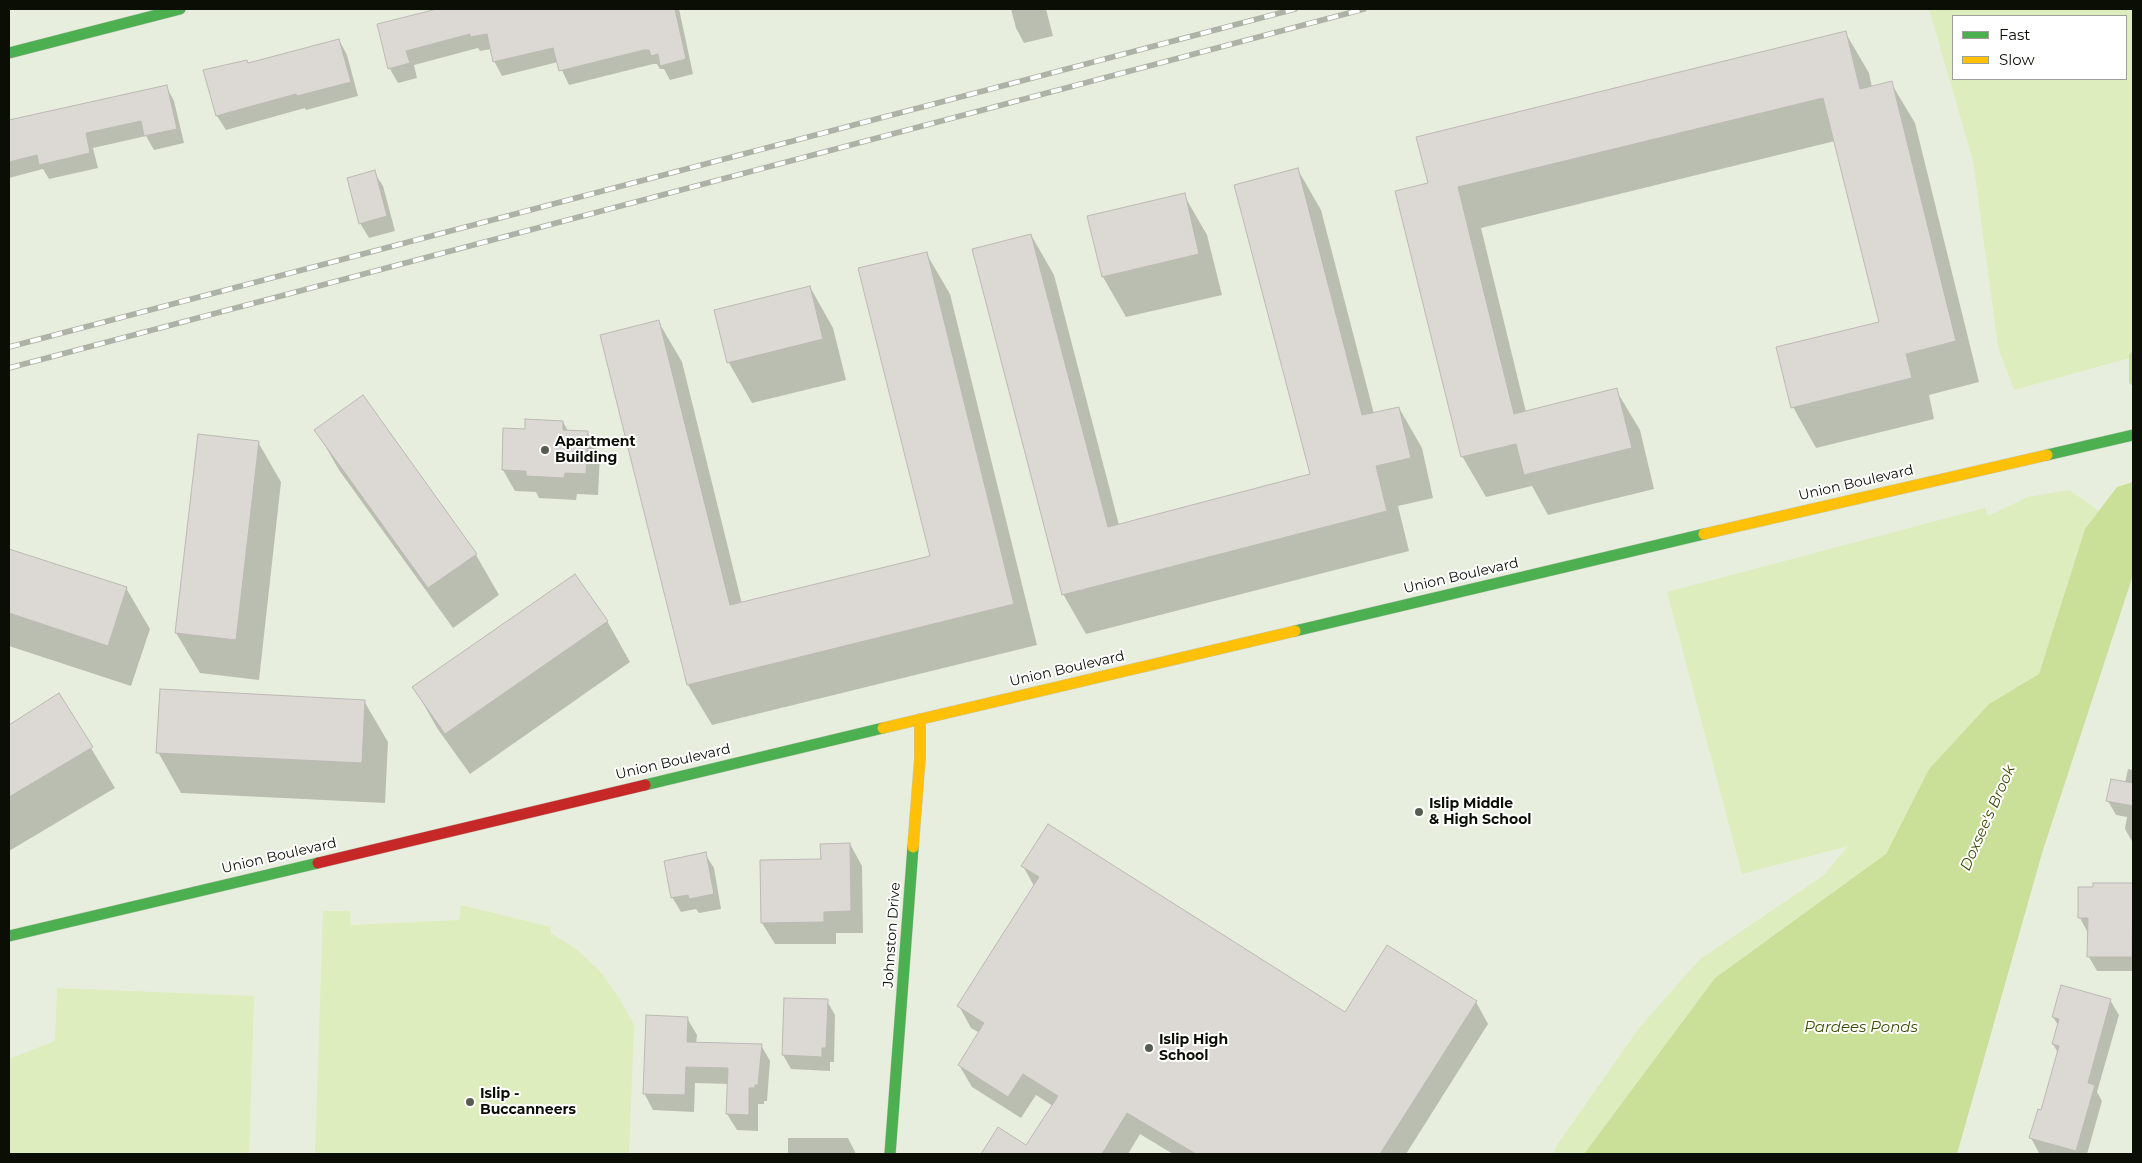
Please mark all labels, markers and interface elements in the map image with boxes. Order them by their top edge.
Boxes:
legend [1952,15,2127,80]
text: Fast [1999,25,2030,44]
text: Slow [1999,50,2035,69]
place label: Apartment Building [555,434,636,467]
marker: Apartment Building [539,444,551,456]
street label: Union Boulevard [1797,462,1915,504]
street label: Union Boulevard [1402,555,1520,597]
street label: Union Boulevard [1008,648,1126,690]
street label: Union Boulevard [614,741,732,783]
water label: Doxsee's Brook [1957,762,2019,874]
place label: Islip Middle & High School [1429,796,1532,829]
marker: Islip Middle & High School [1413,806,1425,818]
street label: Union Boulevard [220,835,338,877]
street label: Johnston Drive [880,882,904,988]
water label: Pardees Ponds [1804,1019,1918,1037]
place label: Islip High School [1159,1032,1228,1064]
marker: Islip High School [1143,1042,1155,1054]
place label: Islip - Buccanneers [480,1086,576,1118]
marker: Islip - Buccanneers [464,1096,476,1108]

